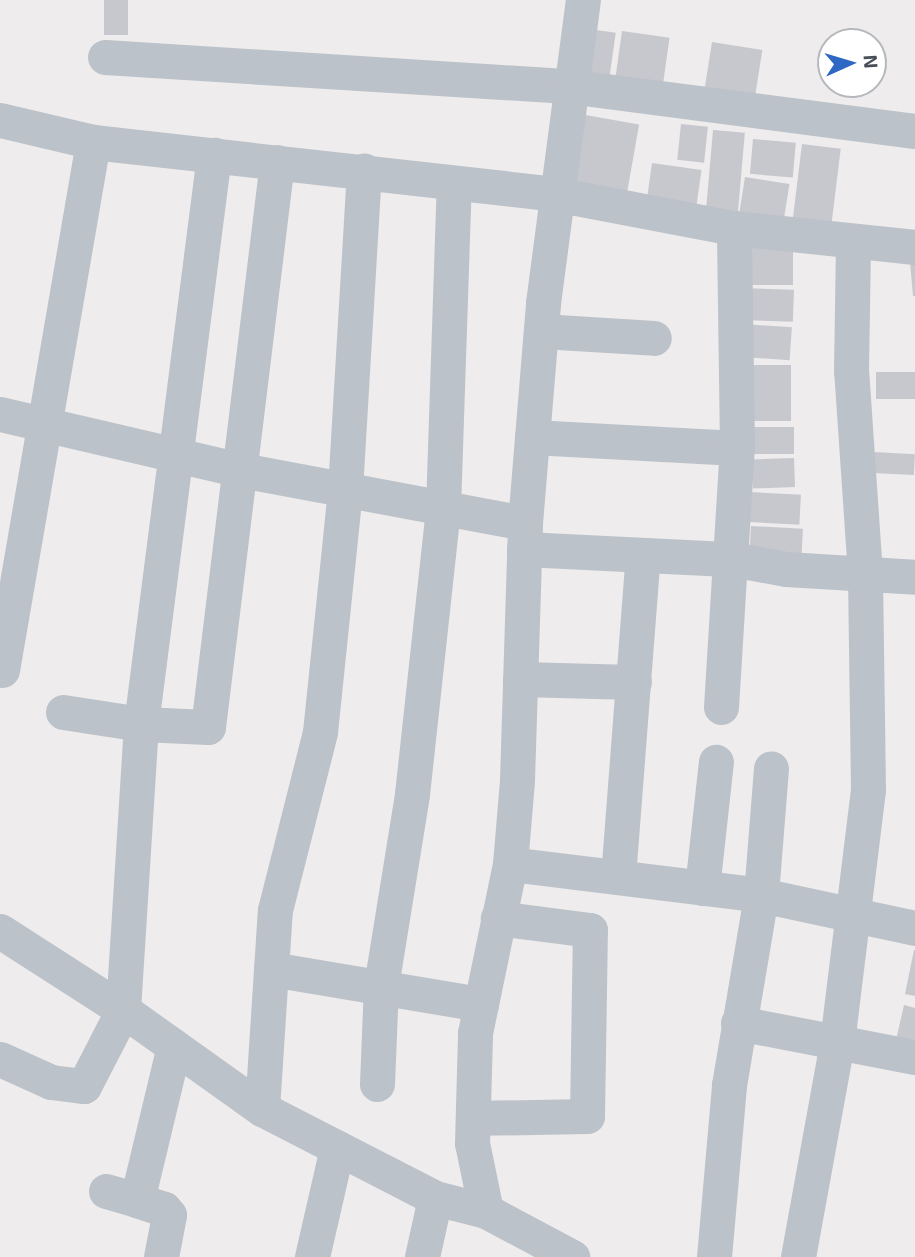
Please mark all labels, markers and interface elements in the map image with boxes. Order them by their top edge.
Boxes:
north arrow [817,28,887,98]
text: N [860,54,883,69]

